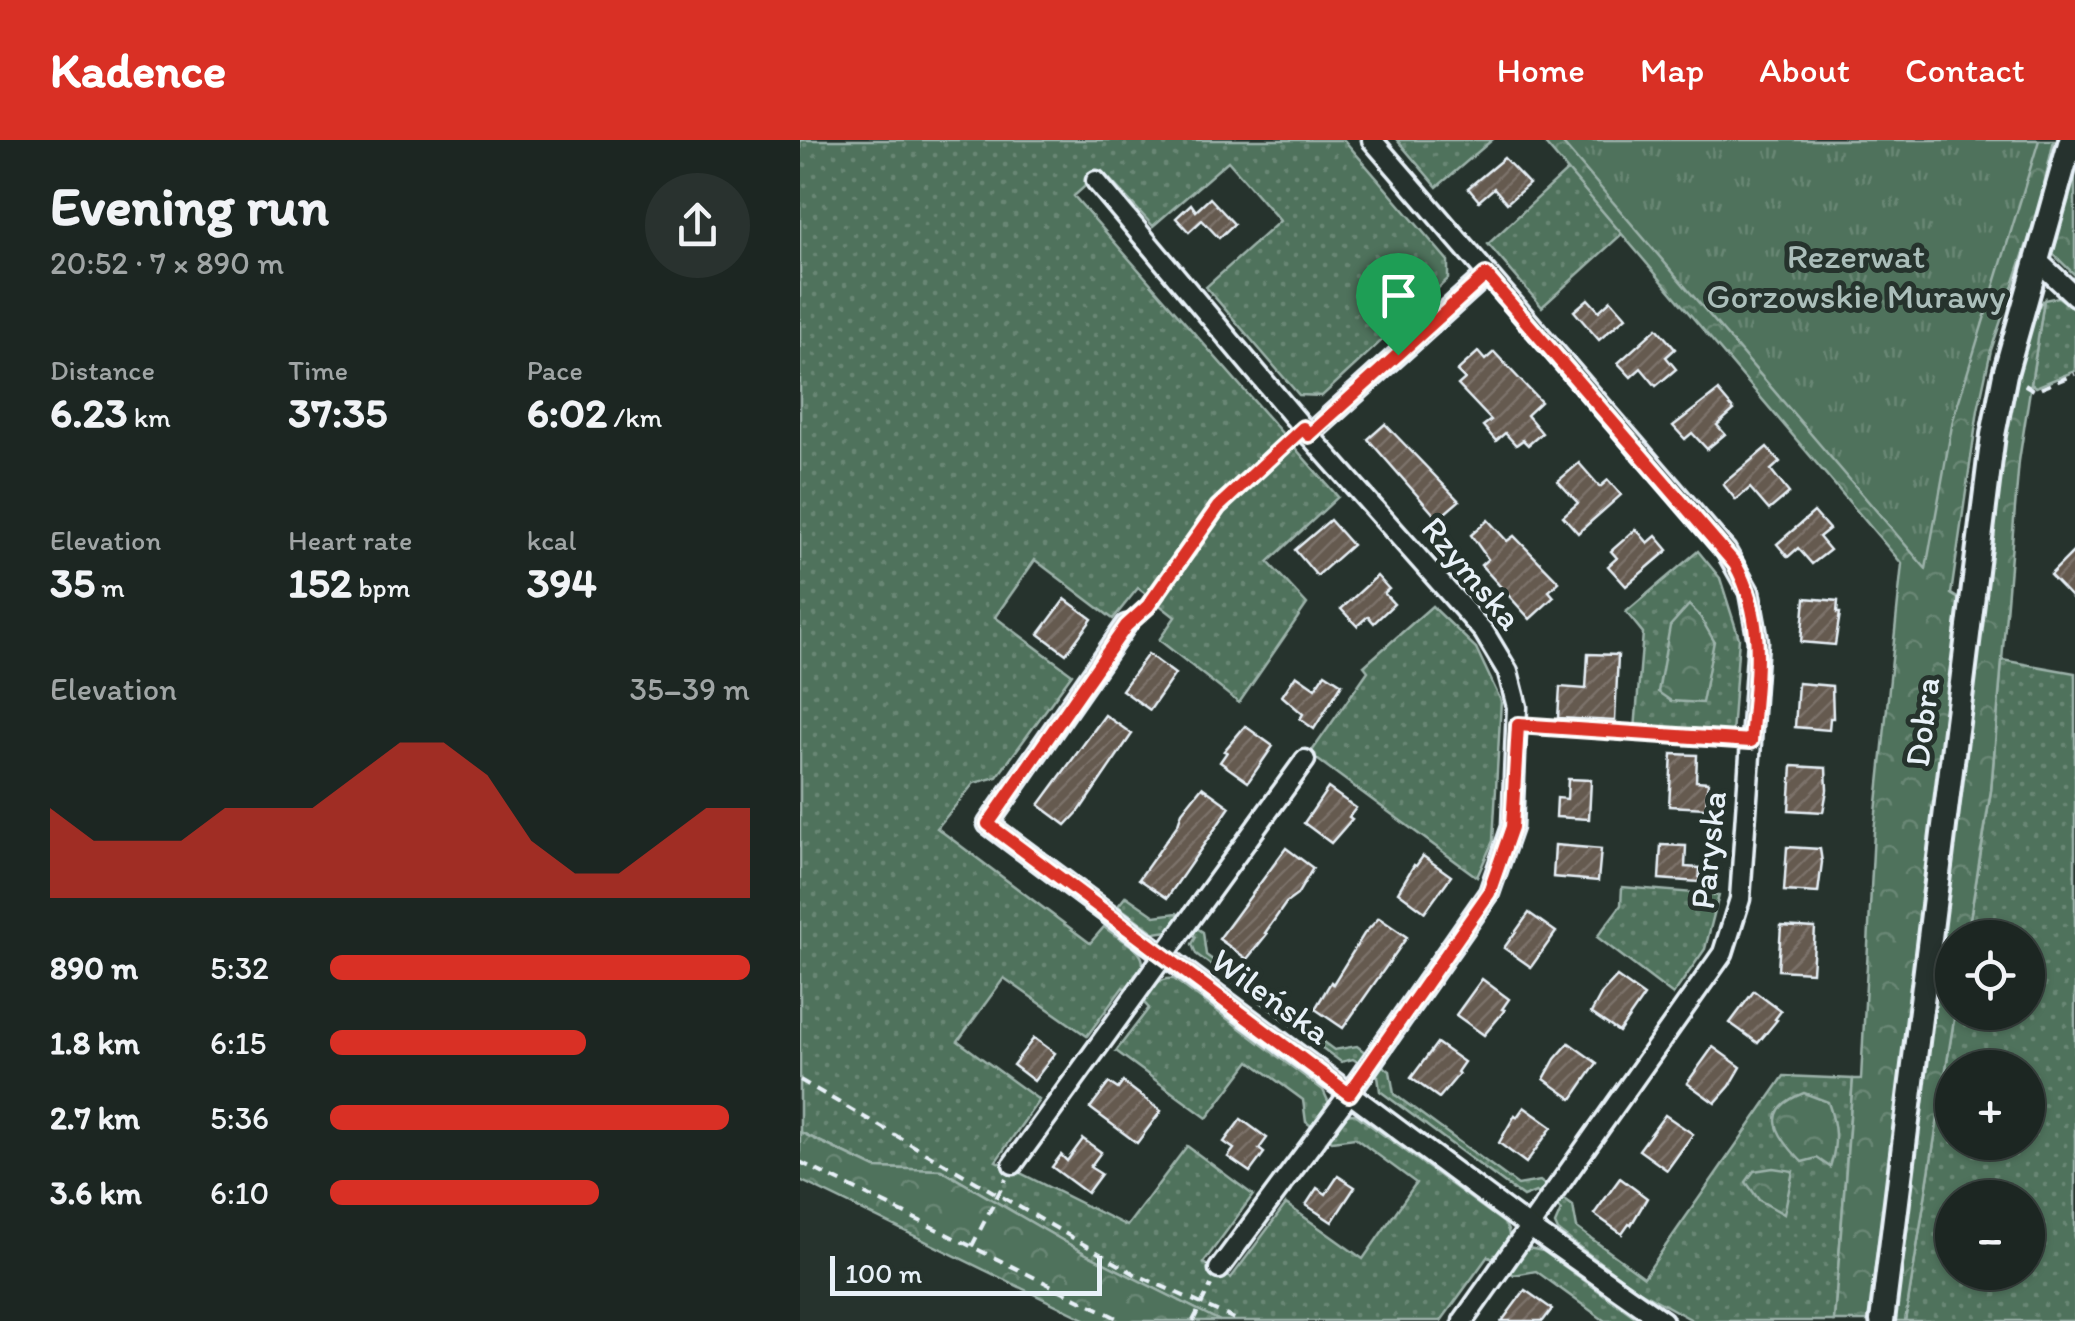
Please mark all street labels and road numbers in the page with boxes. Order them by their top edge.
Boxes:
street label: Rzymska [1413,508,1531,638]
street label: Dobra [1896,675,1948,769]
street label: Paryska [1681,789,1735,911]
street label: Wileńska [1203,939,1339,1053]

